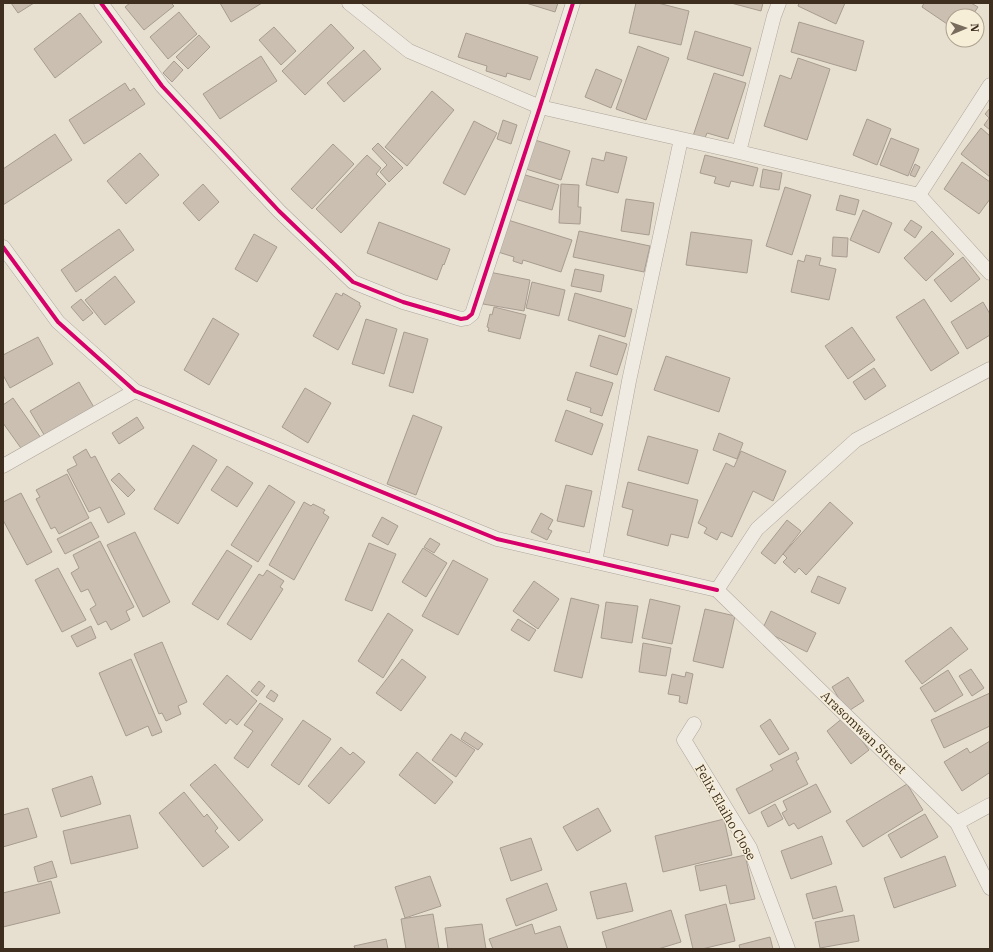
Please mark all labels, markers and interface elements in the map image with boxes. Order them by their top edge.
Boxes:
north arrow [945,8,985,48]
text: N [968,23,982,33]
street label: Arasomwan Street [817,687,910,778]
street label: Felix Elaiho Close [691,761,760,863]

